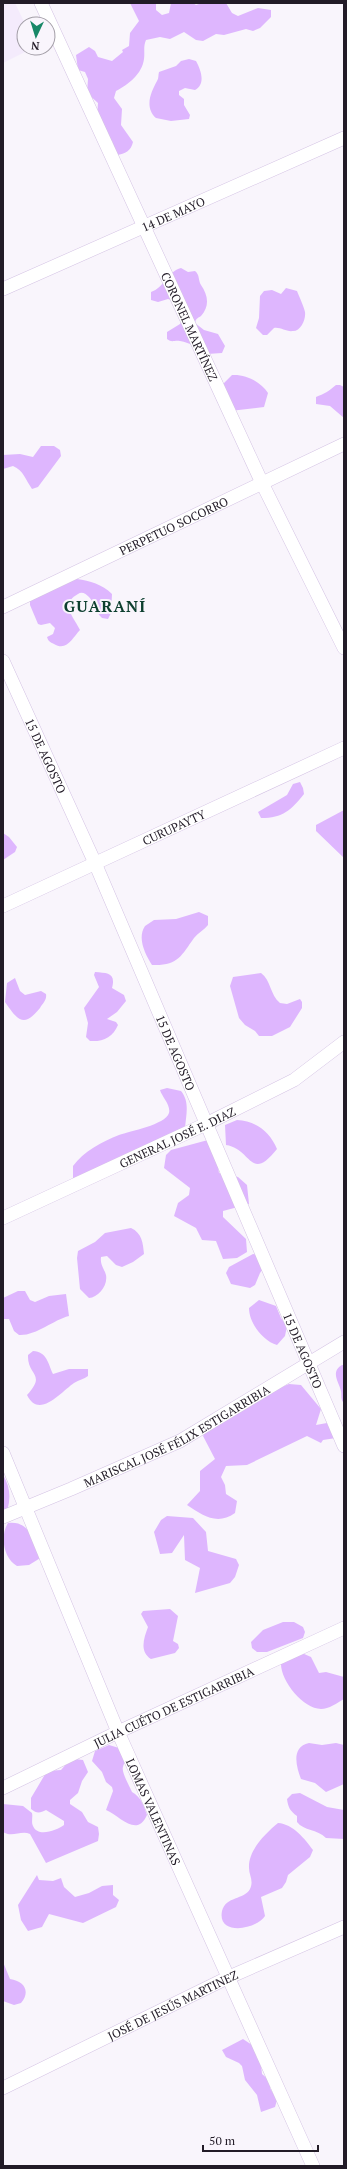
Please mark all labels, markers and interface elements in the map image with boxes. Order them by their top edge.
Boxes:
north arrow [16,16,56,56]
text: N [30,39,40,53]
street label: 14 DE MAYO [139,193,207,234]
street label: CORONEL MARTÍNEZ [158,270,221,383]
street label: PERPETUO SOCORRO [117,493,230,558]
district label: GUARANÍ [64,595,146,617]
street label: 15 DE AGOSTO [22,716,70,796]
street label: CURUPAYTY [140,806,208,848]
street label: 15 DE AGOSTO [153,1012,199,1093]
street label: GENERAL JOSÉ E. DIAZ [117,1103,238,1171]
street label: 15 DE AGOSTO [280,1310,326,1391]
street label: MARISCAL JOSÉ FÉLIX ESTIGARRIBIA [81,1381,273,1490]
street label: JULIA CUÉTO DE ESTIGARRIBIA [91,1663,257,1750]
street label: LOMAS VALENTINAS [123,1756,184,1867]
street label: JOSÉ DE JESÚS MARTINEZ [105,1967,240,2043]
scale bar [203,2127,318,2153]
text: 50 m [209,2133,236,2148]

